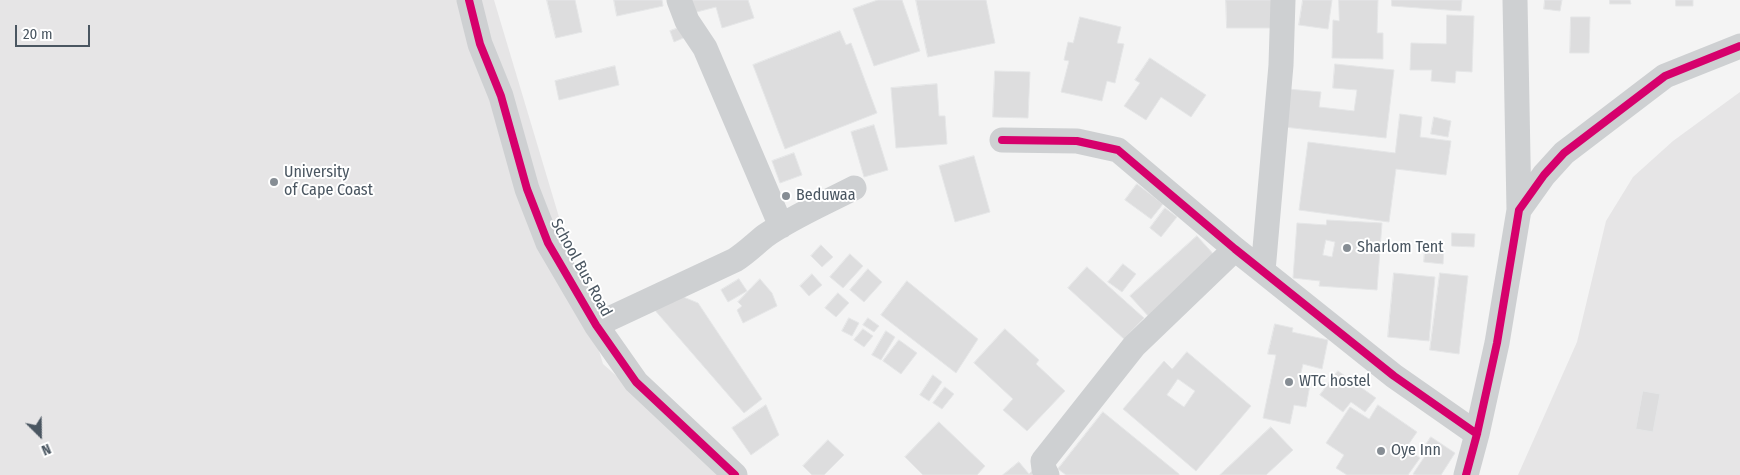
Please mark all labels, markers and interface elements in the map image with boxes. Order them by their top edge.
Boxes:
scale bar [18,15,92,47]
text: 20 m [23,25,53,43]
place label: University of Cape Coast [284,163,373,201]
marker: University of Cape Coast [268,176,280,188]
place label: Beduwaa [796,186,855,206]
marker: Beduwaa [780,190,792,202]
street label: School Bus Road [546,216,616,320]
place label: Sharlom Tent [1357,238,1444,258]
marker: Sharlom Tent [1341,242,1353,254]
place label: WTC hostel [1299,372,1371,392]
marker: WTC hostel [1283,376,1295,388]
north arrow [15,410,65,460]
text: N [39,440,53,459]
place label: Oye Inn [1391,441,1441,461]
marker: Oye Inn [1375,445,1387,457]

